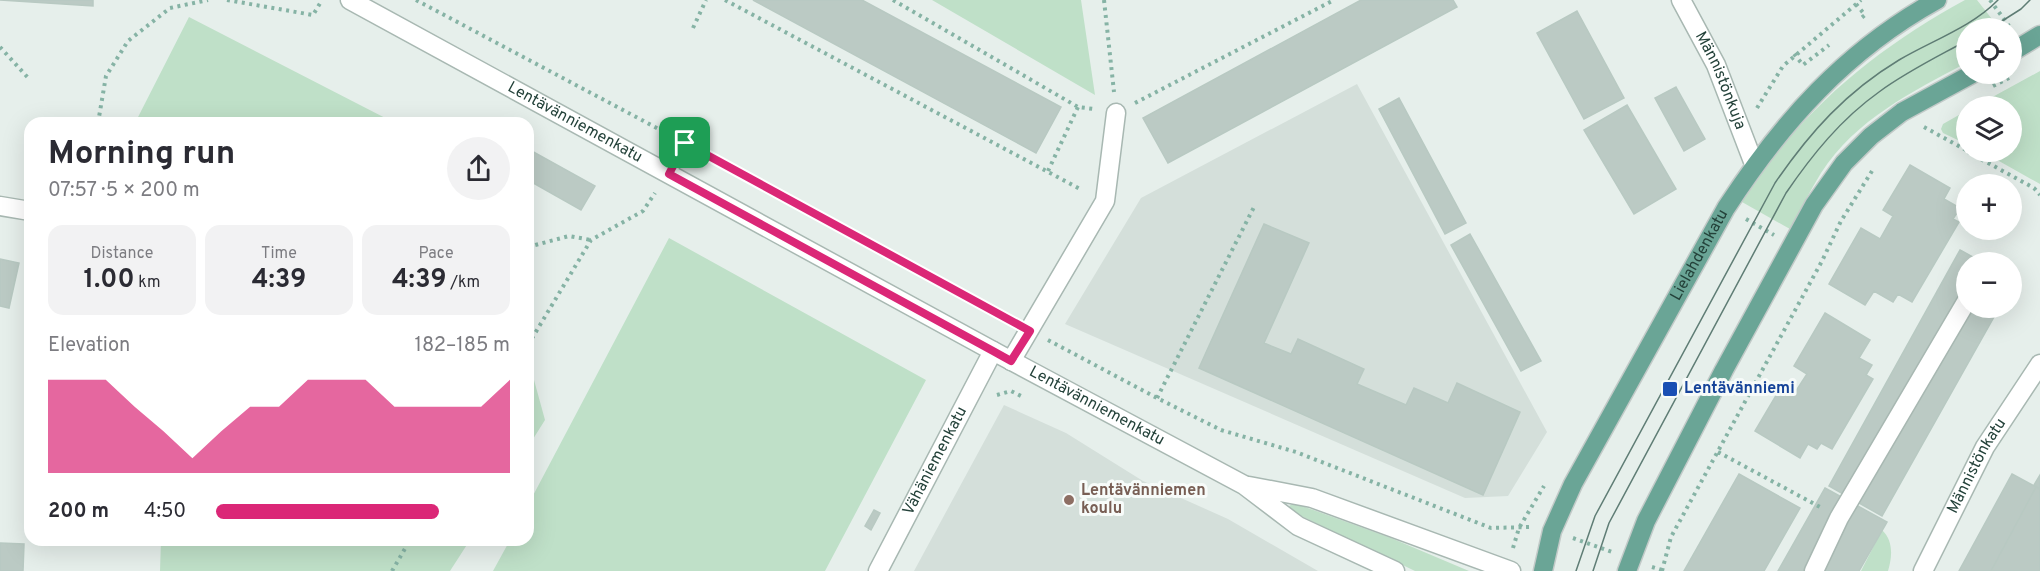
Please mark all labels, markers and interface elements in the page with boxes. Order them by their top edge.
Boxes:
map controls [1956,18,2022,318]
button: locate [1956,18,2022,84]
street label: Männistönkuja [1690,28,1750,133]
street label: Lentävänniemenkatu [504,78,646,167]
button: layers [1956,96,2022,162]
pin [659,117,710,168]
icon: arrive [668,126,701,159]
text: Morning run [48,134,235,176]
button: share [447,137,510,200]
button: + [1956,174,2022,240]
text: 07:57 · 5 × 200 m [48,178,200,204]
street label: Lielahdenkatu [1666,206,1733,304]
text: Distance [91,244,153,264]
text: Time [261,244,297,264]
text: Pace [418,244,454,264]
button: − [1956,252,2022,318]
text: 1.00 [83,264,135,297]
text: 4:39 [252,264,306,297]
text: 4:39 [392,264,446,297]
text: km [135,273,161,293]
text: /km [446,273,480,293]
text: Elevation [48,333,130,359]
text: 182–185 m [415,333,510,359]
street label: Lentävänniemenkatu [1026,362,1168,451]
place label: Lentävänniemi [1684,379,1795,399]
marker: Lentävänniemi [1661,380,1679,398]
street label: Vähäniemenkatu [899,403,972,519]
street label: Männistönkatu [1943,415,2011,517]
place label: Lentävänniemen koulu [1081,481,1206,519]
marker: Lentävänniemen koulu [1062,493,1076,507]
text: 200 m [48,499,109,525]
text: 4:50 [144,499,186,525]

